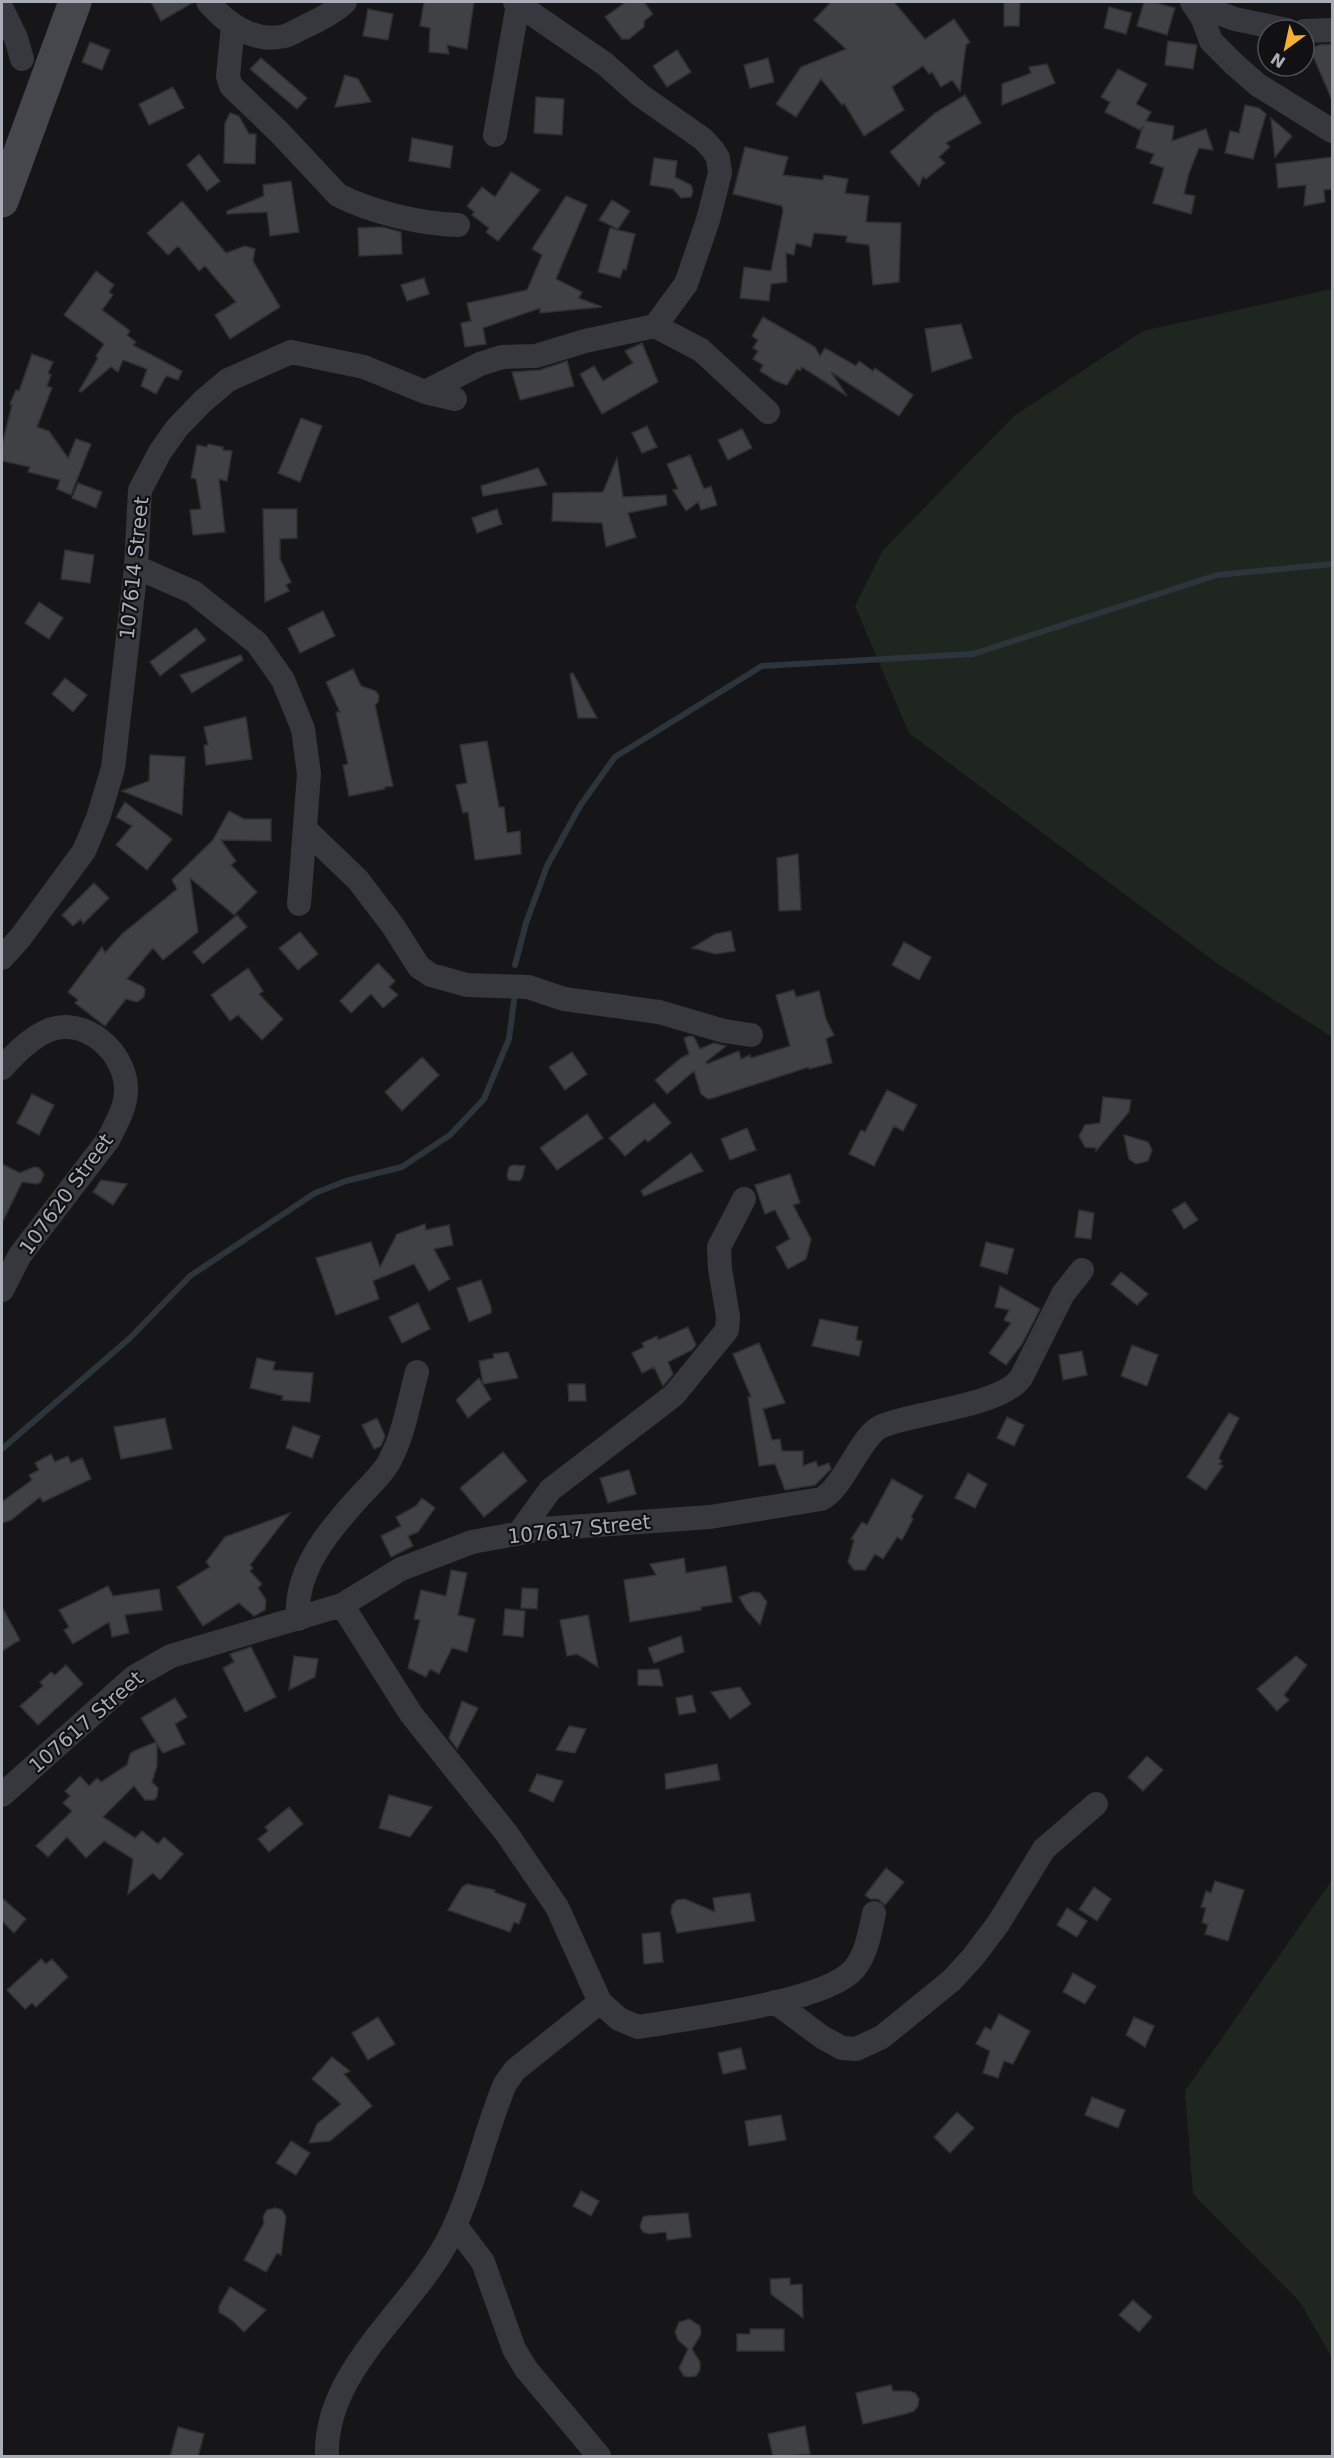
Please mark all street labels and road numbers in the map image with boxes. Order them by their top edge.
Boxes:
street label: 107614 Street [115,495,153,641]
street label: 107620 Street [14,1129,118,1259]
street label: 107617 Street [506,1510,652,1548]
street label: 107617 Street [24,1666,148,1778]

